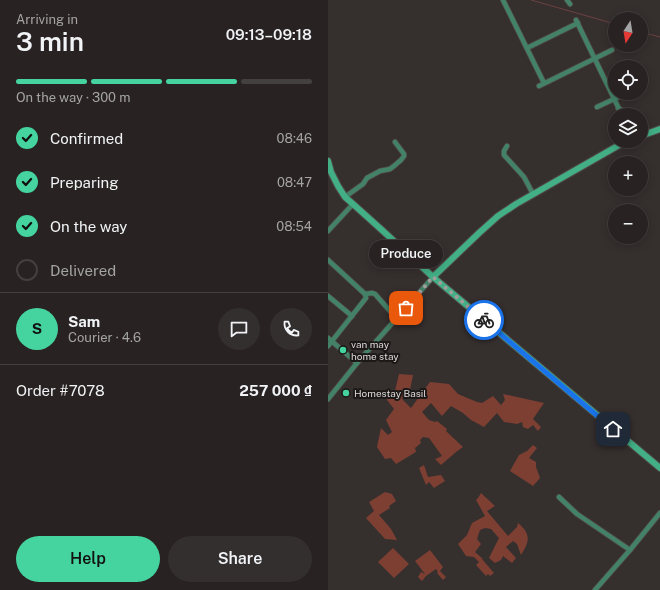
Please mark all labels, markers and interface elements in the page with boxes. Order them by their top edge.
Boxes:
text: Arriving in [16,12,78,27]
north arrow [608,12,648,52]
map controls [608,12,648,244]
text: 3 min [16,26,84,57]
text: 09:13–09:18 [226,26,312,43]
button: locate [608,60,648,100]
text: On the way · 300 m [16,90,130,105]
button: layers [608,108,648,148]
icon: check [16,127,38,149]
text: Confirmed [50,130,123,147]
text: 08:46 [277,131,312,146]
button: + [608,156,648,196]
icon: check [16,171,38,193]
text: Preparing [50,174,119,191]
text: 08:47 [277,175,312,190]
button: − [608,204,648,244]
icon: check [16,215,38,237]
text: On the way [50,218,127,235]
text: 08:54 [276,219,312,234]
callout: Produce [369,240,443,268]
text: Produce [381,246,431,261]
text: Delivered [50,262,116,279]
pin [389,291,423,325]
icon: bag [395,297,417,319]
courier [464,300,504,340]
button: chat [218,308,260,350]
button: phone [270,308,312,350]
icon: bike [473,309,495,331]
text: Sam [68,313,100,330]
text: S [32,320,42,337]
text: Courier · 4.6 [68,330,141,345]
place label: van may home stay [351,338,399,362]
marker: van may home stay [338,345,348,355]
text: Order #7078 [16,382,105,399]
text: 257 000 ₫ [239,382,312,399]
place label: Homestay Basil [354,387,426,399]
marker: Homestay Basil [341,388,351,398]
pin [596,412,630,446]
icon: home [602,418,624,440]
button: Help [16,536,160,582]
button: Share [168,536,312,582]

